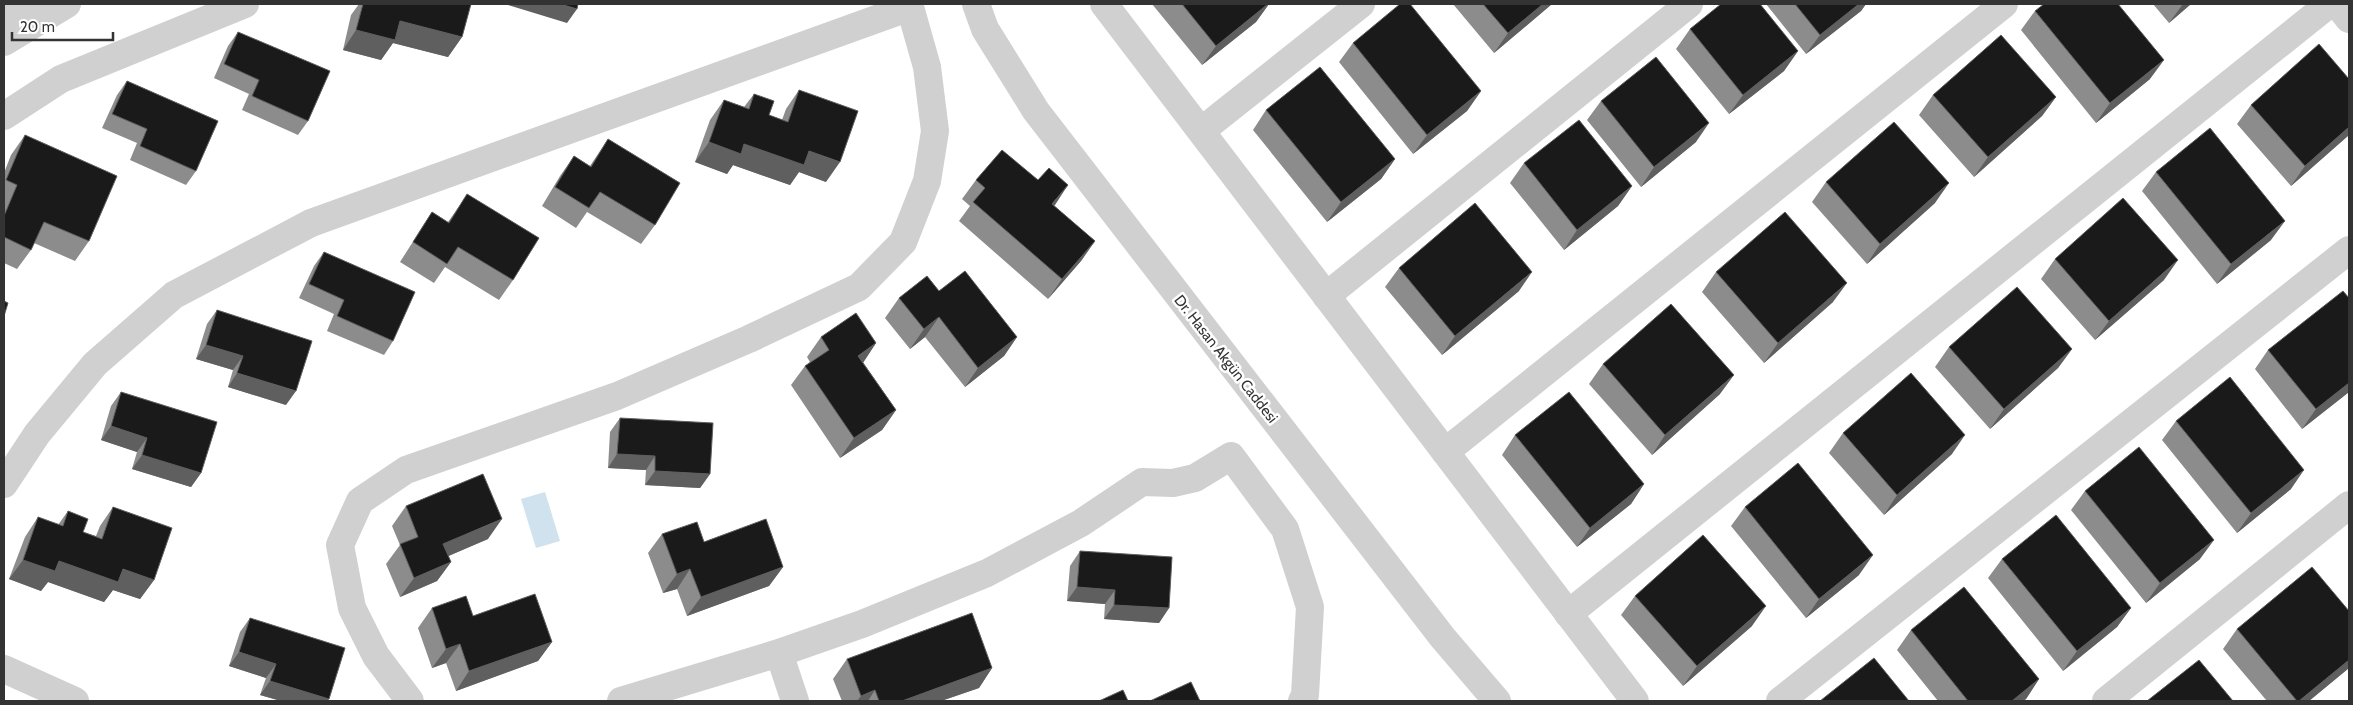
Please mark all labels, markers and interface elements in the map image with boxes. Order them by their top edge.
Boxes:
scale bar [12,10,114,42]
text: 20 m [20,18,55,36]
street label: Dr. Hasan Akgün Caddesi [1170,291,1282,427]

